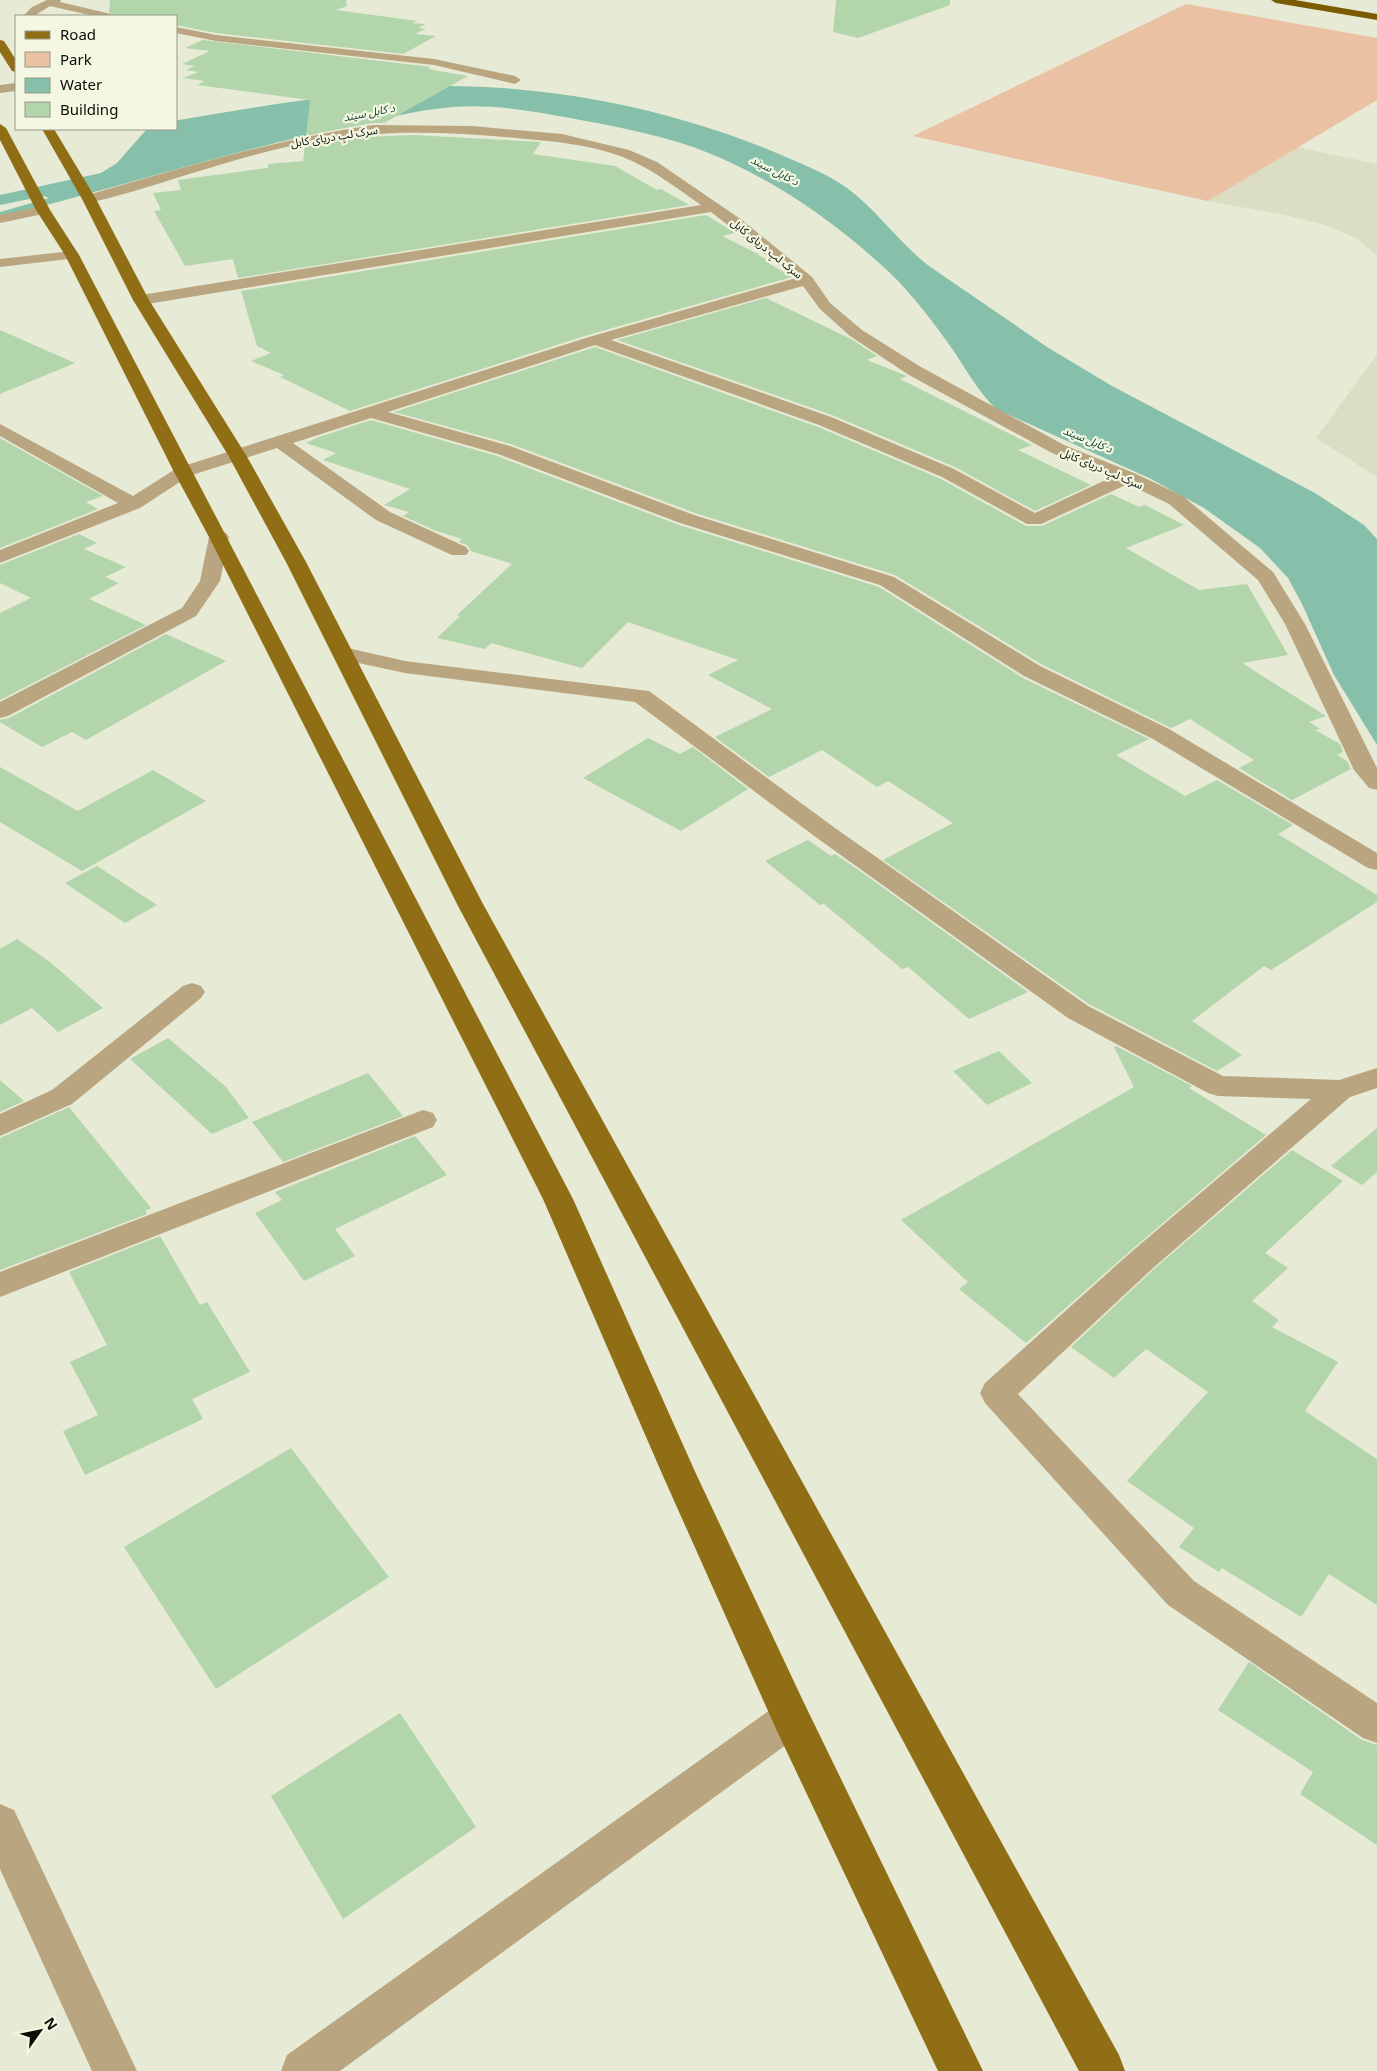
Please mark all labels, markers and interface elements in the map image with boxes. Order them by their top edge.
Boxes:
legend [15,15,178,130]
text: Road [60,24,96,44]
text: Park [60,49,92,69]
text: Water [60,74,102,94]
text: Building [60,99,118,119]
water label: د کابل سيند [342,100,397,124]
street label: سرک لبِ دریای کابل [289,122,379,152]
water label: د کابل سيند [748,152,802,189]
street label: سرک لبِ دریای کابل [727,214,806,283]
water label: د کابل سيند [1061,422,1116,456]
street label: سرک لبِ دریای کابل [1058,444,1146,493]
north arrow [15,2006,65,2056]
text: N [40,2014,62,2034]

